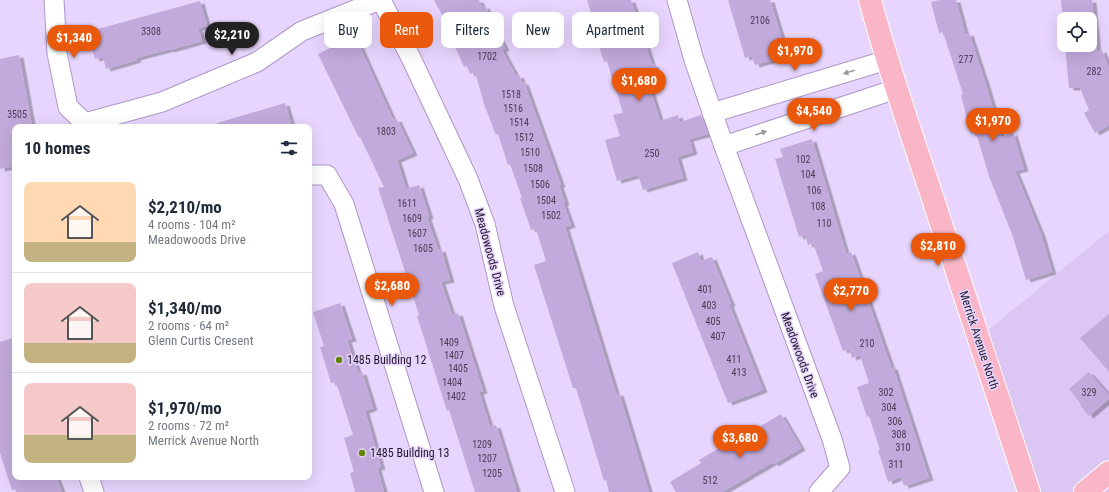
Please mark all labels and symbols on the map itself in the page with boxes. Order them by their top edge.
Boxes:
house number: 2106 [750,15,770,26]
pin: $2,210 [199,22,265,56]
pin: $1,340 [41,25,107,59]
house number: 3308 [141,26,161,37]
pin: $1,970 [762,38,828,72]
house number: 1702 [477,51,497,62]
house number: 277 [959,54,973,65]
house number: 282 [1087,66,1101,77]
pin: $1,680 [606,68,672,102]
one-way arrow [843,69,855,75]
house number: 1518 [501,89,521,100]
pin: $4,540 [781,98,847,132]
house number: 1516 [503,103,523,114]
pin: $1,970 [960,108,1026,142]
house number: 3505 [7,109,27,120]
house number: 1514 [509,117,529,128]
house number: 1803 [376,126,396,137]
one-way arrow [755,130,767,136]
house number: 1512 [514,132,534,143]
house number: 1510 [520,147,540,158]
house number: 250 [645,148,659,159]
house number: 102 [796,154,810,165]
house number: 1508 [523,163,543,174]
house number: 104 [801,169,815,180]
house number: 1506 [530,179,550,190]
house number: 106 [807,185,821,196]
house number: 1504 [536,195,556,206]
house number: 1611 [397,198,417,209]
house number: 108 [811,201,825,212]
street label: Meadowoods Drive [472,207,509,298]
house number: 1502 [541,210,561,221]
house number: 1609 [402,213,422,224]
house number: 110 [817,218,831,229]
house number: 1607 [407,228,427,239]
pin: $2,810 [905,233,971,267]
house number: 1605 [413,243,433,254]
pin: $2,680 [359,273,425,307]
pin: $2,770 [818,278,884,312]
house number: 401 [698,284,712,295]
street label: Merrick Avenue North [957,289,1002,391]
house number: 403 [702,300,716,311]
street label: Meadowoods Drive [778,310,822,400]
house number: 405 [706,316,720,327]
house number: 407 [711,331,725,342]
house number: 1409 [439,337,459,348]
house number: 210 [860,338,874,349]
house number: 1407 [444,350,464,361]
place label: 1485 Building 12 [347,353,426,367]
house number: 411 [727,354,741,365]
marker: 1485 Building 12 [334,355,344,365]
house number: 1405 [448,363,468,374]
house number: 413 [732,367,746,378]
house number: 1404 [442,377,462,388]
house number: 302 [879,387,893,398]
house number: 329 [1082,387,1096,398]
house number: 1402 [446,391,466,402]
house number: 304 [882,402,896,413]
house number: 306 [888,416,902,427]
pin: $3,680 [707,425,773,459]
house number: 308 [892,429,906,440]
house number: 1209 [472,439,492,450]
house number: 310 [896,442,910,453]
place label: 1485 Building 13 [370,446,449,460]
marker: 1485 Building 13 [357,448,367,458]
house number: 1207 [477,453,497,464]
house number: 311 [889,459,903,470]
house number: 1205 [482,468,502,479]
house number: 512 [703,475,717,486]

